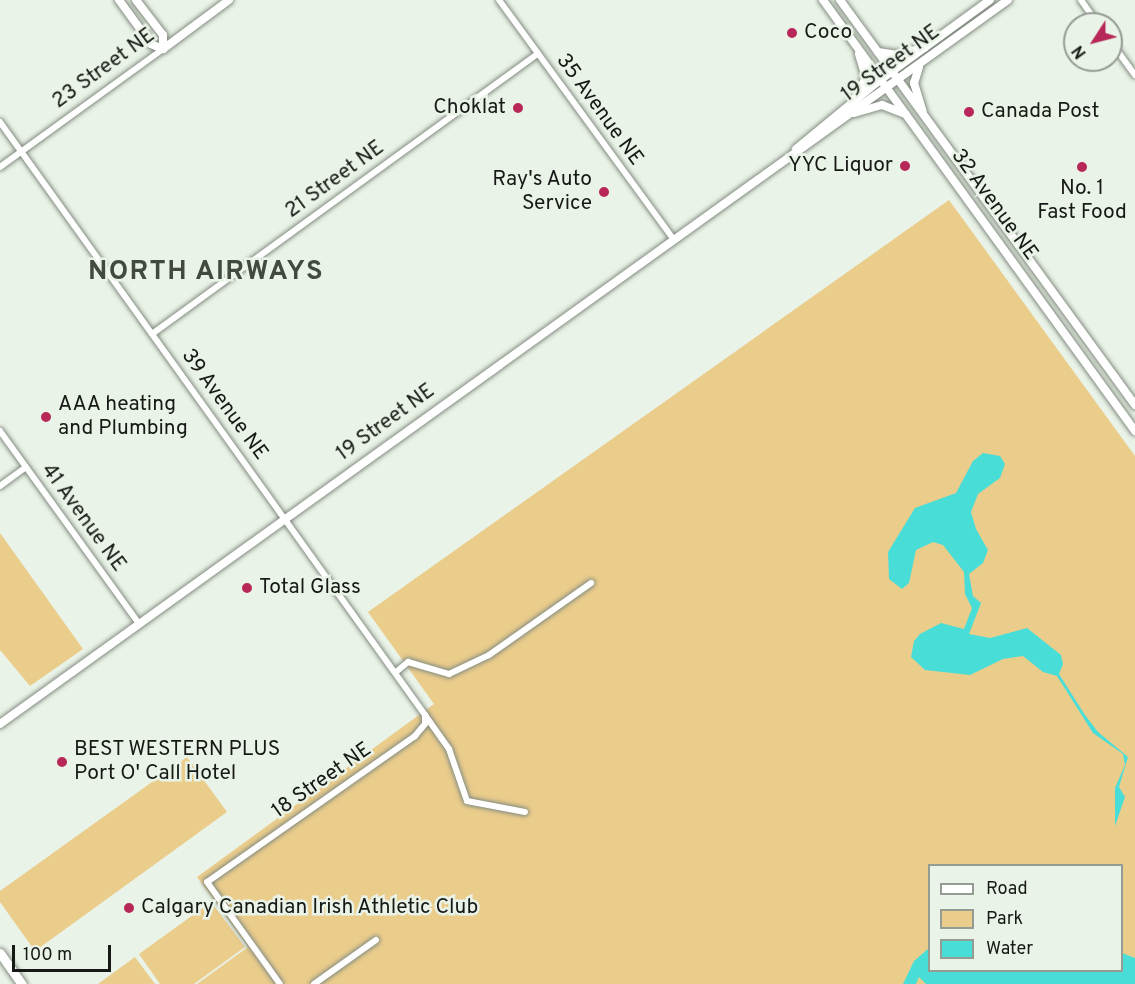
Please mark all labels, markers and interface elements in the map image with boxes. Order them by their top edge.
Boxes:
north arrow [1063,12,1123,72]
place label: Coco [804,20,852,46]
street label: 19 Street NE [837,20,945,108]
street label: 23 Street NE [48,23,160,115]
marker: Coco [785,26,799,40]
text: N [1069,41,1092,62]
street label: 35 Avenue NE [550,49,648,171]
place label: Choklat [433,95,506,121]
place label: Canada Post [981,99,1099,125]
marker: Choklat [511,101,525,115]
marker: Canada Post [962,105,976,119]
street label: 21 Street NE [281,136,389,224]
street label: 32 Avenue NE [945,144,1043,266]
place label: YYC Liquor [788,153,893,179]
marker: YYC Liquor [898,159,912,173]
marker: No. 1 Fast Food [1075,160,1089,174]
place label: Ray's Auto Service [491,167,592,217]
place label: No. 1 Fast Food [1037,176,1127,226]
marker: Ray's Auto Service [597,185,611,199]
district label: NORTH AIRWAYS [87,257,325,289]
street label: 39 Avenue NE [175,344,273,466]
street label: 19 Street NE [332,379,440,467]
place label: AAA heating and Plumbing [58,392,188,442]
marker: AAA heating and Plumbing [39,410,53,424]
street label: 41 Avenue NE [35,459,131,577]
place label: Total Glass [259,575,361,601]
marker: Total Glass [240,581,254,595]
place label: BEST WESTERN PLUS Port O' Call Hotel [74,737,282,787]
street label: 18 Street NE [267,737,377,825]
marker: BEST WESTERN PLUS Port O' Call Hotel [55,755,69,769]
legend [928,864,1123,972]
text: Road [986,878,1028,901]
place label: Calgary Canadian Irish Athletic Club [141,895,479,921]
marker: Calgary Canadian Irish Athletic Club [122,901,136,915]
text: Park [986,908,1023,931]
scale bar [15,933,114,971]
text: Water [986,938,1033,961]
text: 100 m [23,944,72,967]

